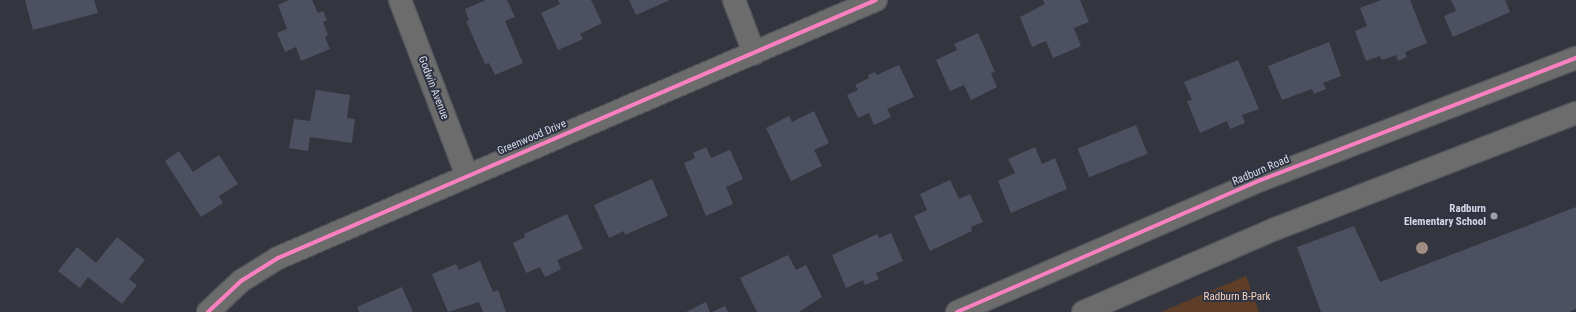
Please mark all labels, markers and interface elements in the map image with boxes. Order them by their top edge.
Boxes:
street label: Godwin Avenue [415,55,451,121]
street label: Greenwood Drive [496,118,568,158]
street label: Radburn Road [1231,153,1291,189]
place label: Radburn Elementary School [1404,203,1486,229]
marker: Radburn Elementary School [1489,211,1499,221]
park label: Radburn B-Park [1204,290,1270,304]

